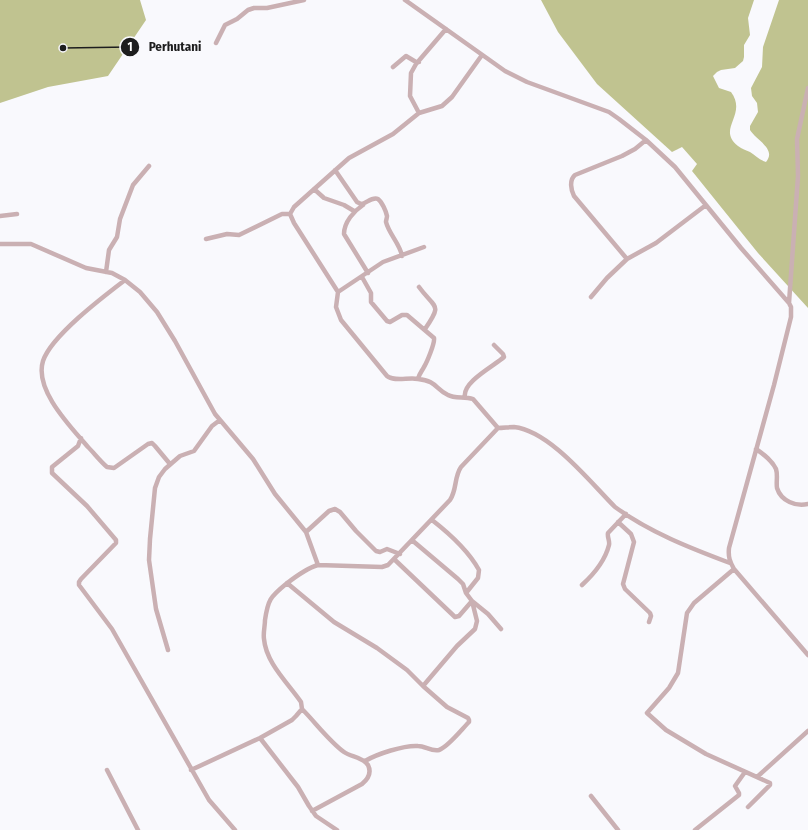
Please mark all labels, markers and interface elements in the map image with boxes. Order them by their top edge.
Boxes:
callout: Perhutani [120,34,209,59]
text: Perhutani [149,39,201,54]
text: 1 [127,40,133,54]

